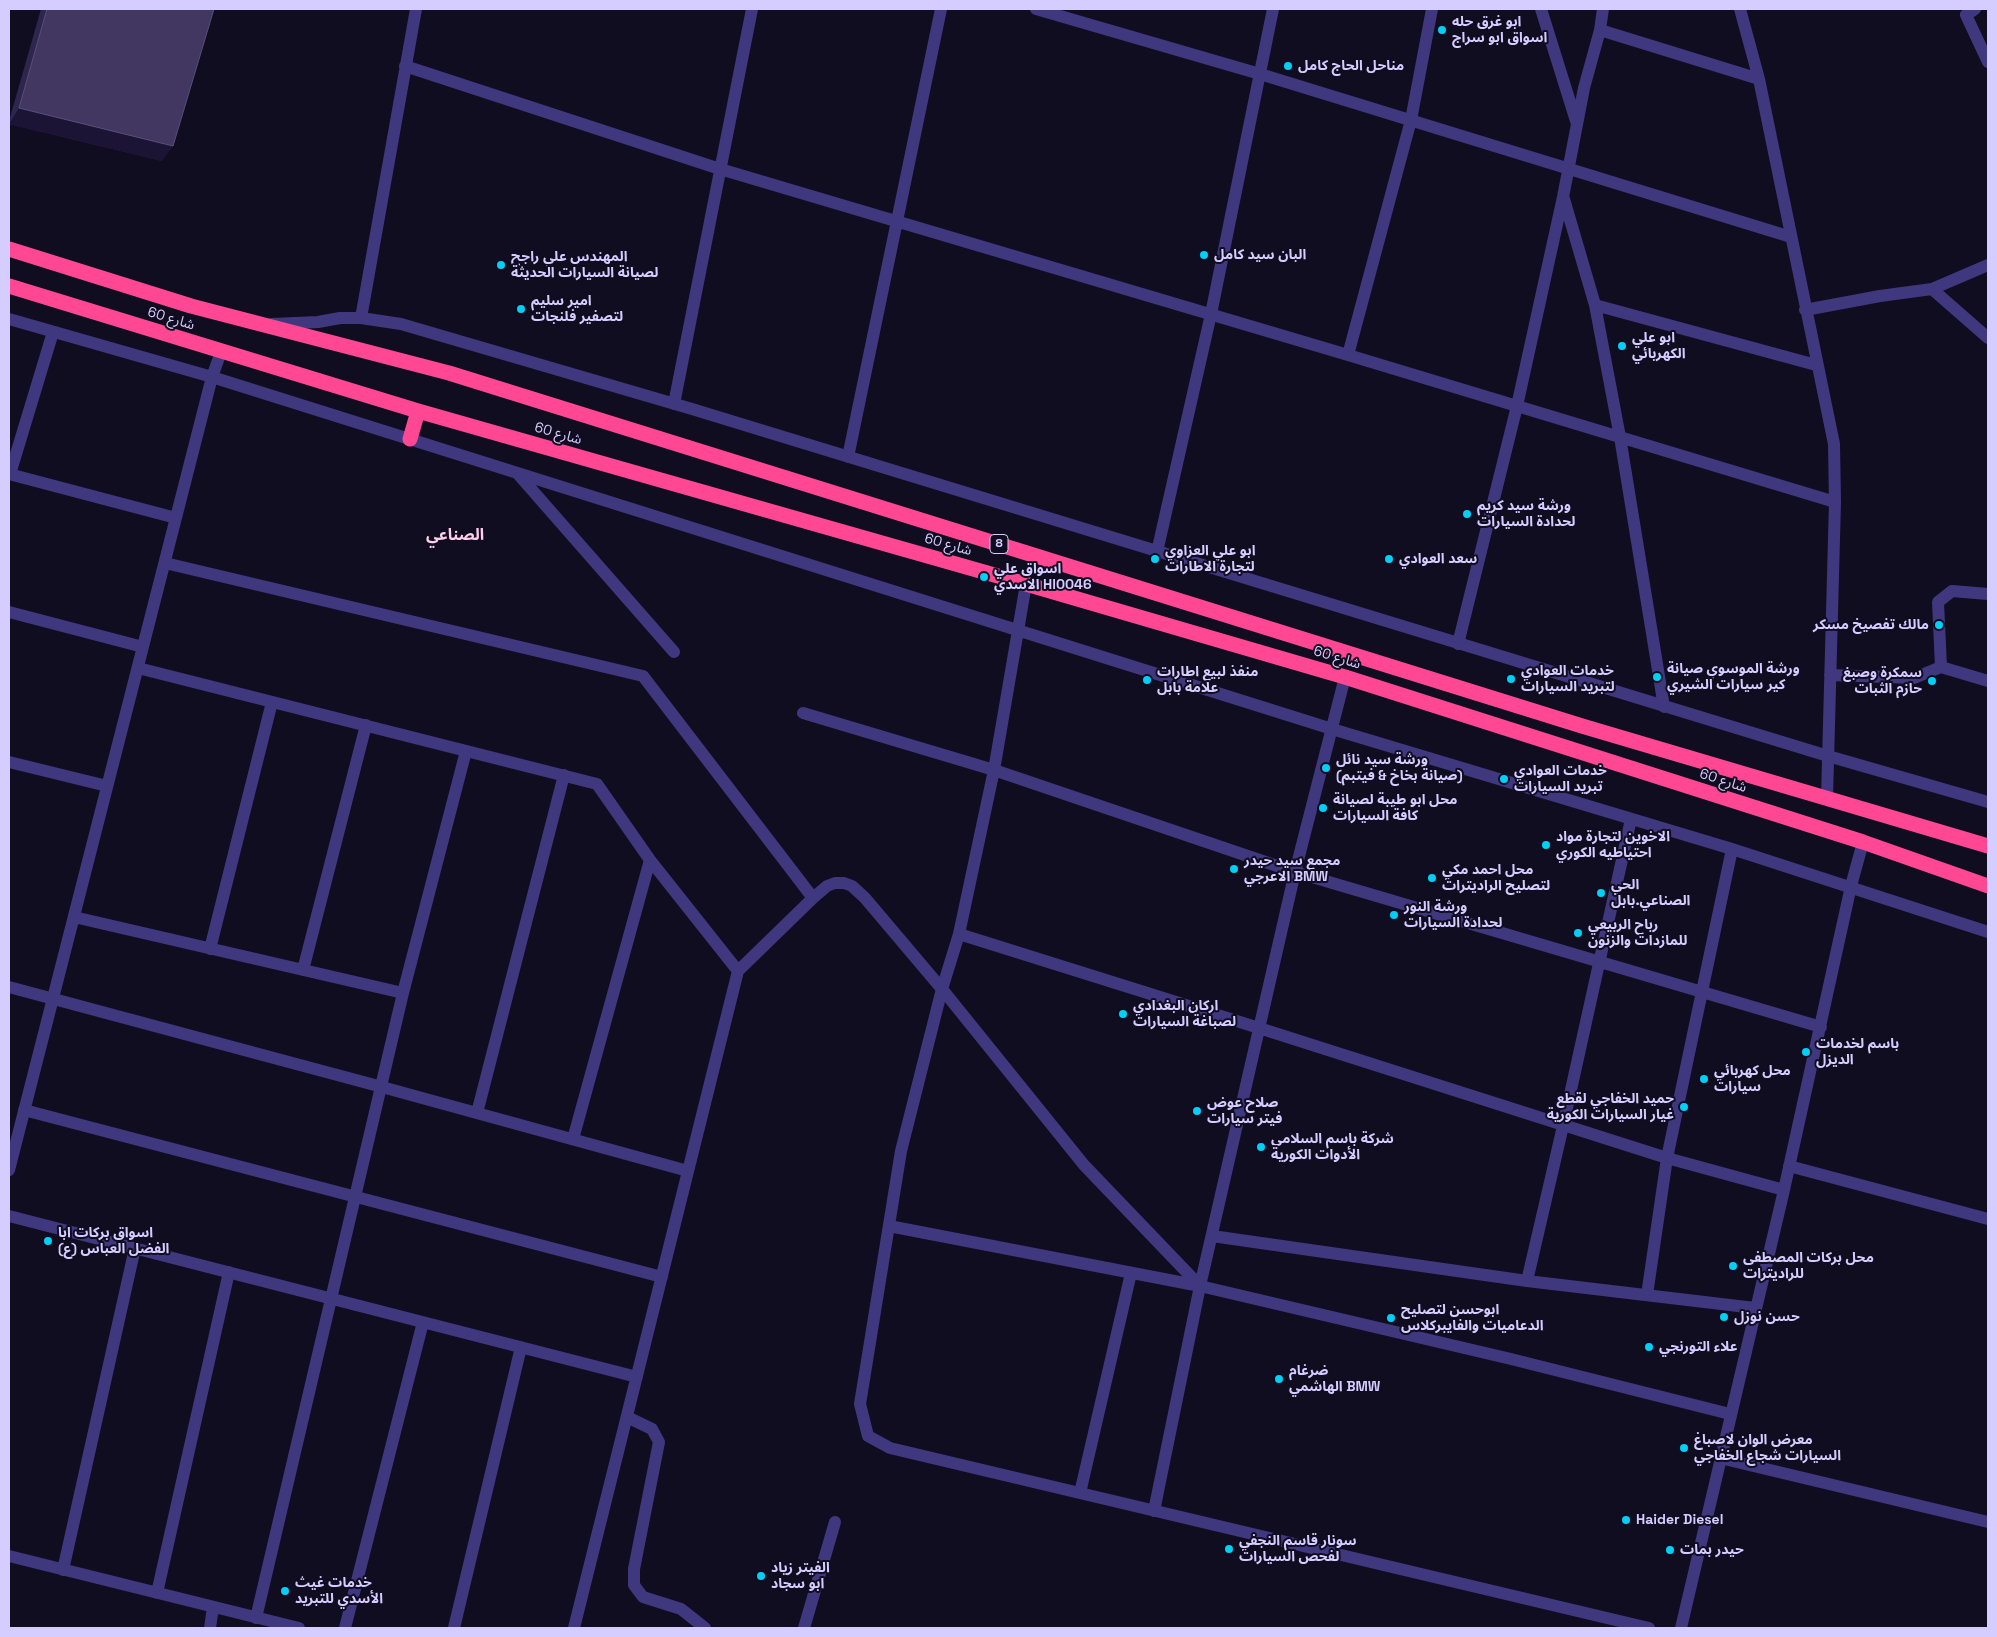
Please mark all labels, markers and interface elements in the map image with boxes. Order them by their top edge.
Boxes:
place label: ابو غرق حله اسواق ابو سراج [1452,14,1547,46]
marker: ابو غرق حله اسواق ابو سراج [1436,24,1448,36]
place label: مناحل الحاج كامل [1298,58,1404,74]
marker: مناحل الحاج كامل [1282,60,1294,72]
place label: البان سيد كامل [1214,247,1306,263]
place label: المهندس علي راجح لصيانة السيارات الحديثة [511,249,658,282]
marker: البان سيد كامل [1198,249,1210,261]
marker: المهندس علي راجح لصيانة السيارات الحديثة [495,259,507,271]
place label: امير سليم لتصفير فلنجات [531,293,623,326]
marker: امير سليم لتصفير فلنجات [515,303,527,315]
street label: شارع 60 [145,304,197,334]
place label: ابو علي الكهربائي [1632,330,1685,362]
marker: ابو علي الكهربائي [1616,340,1628,352]
street label: شارع 60 [532,419,584,449]
place label: ورشة سيد كريم لحدادة السيارات [1477,498,1575,530]
marker: ورشة سيد كريم لحدادة السيارات [1461,508,1473,520]
district label: الصناعي [426,526,484,546]
street label: شارع 60 [922,530,974,560]
road number: 8 [990,534,1008,554]
place label: ابو علي العزاوي لتجارة الاطارات [1165,543,1255,576]
place label: سعد العوادي [1399,551,1477,567]
marker: ابو علي العزاوي لتجارة الاطارات [1149,553,1161,565]
marker: سعد العوادي [1383,553,1395,565]
place label: اسواق علي الاسدي Hl0046 [994,561,1092,594]
marker: اسواق علي الاسدي Hl0046 [978,571,990,583]
place label: مالك تفصيخ مسكر [1813,617,1929,633]
marker: مالك تفصيخ مسكر [1933,619,1945,631]
street label: شارع 60 [1311,643,1363,673]
place label: ورشة الموسوي صيانة كير سيارات الشيري [1667,661,1800,694]
place label: خدمات العوادي لتبريد السيارات [1521,663,1615,696]
place label: منفذ لبيع اطارات علامة بابل [1157,664,1258,696]
place label: سمكرة وصبغ حازم الثبات [1843,665,1922,698]
marker: ورشة الموسوي صيانة كير سيارات الشيري [1651,671,1663,683]
marker: خدمات العوادي لتبريد السيارات [1505,673,1517,685]
marker: منفذ لبيع اطارات علامة بابل [1141,674,1153,686]
marker: سمكرة وصبغ حازم الثبات [1926,675,1938,687]
place label: ورشة سيد نائل (صيانة بخاخ & فيتبم) [1336,752,1463,784]
marker: ورشة سيد نائل (صيانة بخاخ & فيتبم) [1320,762,1332,774]
place label: خدمات العوادي تبريد السيارات [1514,763,1607,796]
street label: شارع 60 [1697,766,1749,796]
marker: خدمات العوادي تبريد السيارات [1498,773,1510,785]
place label: محل ابو طيبة لصيانة كافة السيارات [1333,792,1457,824]
marker: محل ابو طيبة لصيانة كافة السيارات [1317,802,1329,814]
place label: الاخوين لتجارة مواد احتياطيه الكوري [1556,829,1670,862]
marker: الاخوين لتجارة مواد احتياطيه الكوري [1540,839,1552,851]
place label: مجمع سيد حيدر الاعرجي BMW [1244,853,1340,886]
place label: محل احمد مكي لتصليح الراديترات [1442,862,1550,894]
marker: مجمع سيد حيدر الاعرجي BMW [1228,863,1240,875]
marker: محل احمد مكي لتصليح الراديترات [1426,872,1438,884]
place label: الحي الصناعي.بابل [1611,877,1690,910]
marker: الحي الصناعي.بابل [1595,887,1607,899]
place label: ورشة النور لحدادة السيارات [1404,899,1502,932]
marker: ورشة النور لحدادة السيارات [1388,909,1400,921]
place label: رباح الربيعي للمازدات والزنون [1588,917,1687,950]
marker: رباح الربيعي للمازدات والزنون [1572,927,1584,939]
place label: اركان البغدادي لصباغة السيارات [1133,998,1236,1030]
marker: اركان البغدادي لصباغة السيارات [1117,1008,1129,1020]
place label: باسم لخدمات الديزل [1816,1036,1899,1068]
marker: باسم لخدمات الديزل [1800,1046,1812,1058]
place label: محل كهربائي سيارات [1714,1063,1791,1096]
marker: محل كهربائي سيارات [1698,1073,1710,1085]
place label: حميد الخفاجي لقطع غيار السيارات الكورية [1547,1091,1674,1124]
place label: صلاح عوض فيتر سيارات [1207,1095,1282,1128]
marker: حميد الخفاجي لقطع غيار السيارات الكورية [1678,1101,1690,1113]
marker: صلاح عوض فيتر سيارات [1191,1105,1203,1117]
place label: شركة باسم السلامي الأدوات الكورية [1271,1131,1394,1164]
marker: شركة باسم السلامي الأدوات الكورية [1255,1141,1267,1153]
place label: اسواق بركات ابا الفضل العباس (ع) [58,1225,169,1258]
marker: اسواق بركات ابا الفضل العباس (ع) [42,1235,54,1247]
place label: محل بركات المصطفى للراديترات [1743,1250,1874,1282]
marker: محل بركات المصطفى للراديترات [1727,1260,1739,1272]
place label: ابوحسن لتصليح الدعاميات والفايبركلاس [1401,1302,1543,1334]
place label: حسن نوزل [1734,1309,1800,1325]
marker: حسن نوزل [1718,1311,1730,1323]
marker: ابوحسن لتصليح الدعاميات والفايبركلاس [1385,1312,1397,1324]
place label: علاء التورنجي [1659,1339,1738,1355]
marker: علاء التورنجي [1643,1341,1655,1353]
place label: ضرغام الهاشمي BMW [1289,1363,1380,1395]
marker: ضرغام الهاشمي BMW [1273,1373,1285,1385]
place label: معرض الوان لاصباغ السيارات شجاع الخفاجي [1694,1432,1841,1464]
marker: معرض الوان لاصباغ السيارات شجاع الخفاجي [1678,1442,1690,1454]
place label: Haider Diesel [1636,1512,1723,1528]
marker: Haider Diesel [1620,1514,1632,1526]
place label: سونار قاسم النجفي لفحص السيارات [1239,1533,1357,1565]
place label: حيدر بمات [1680,1542,1744,1558]
marker: سونار قاسم النجفي لفحص السيارات [1223,1543,1235,1555]
marker: حيدر بمات [1664,1544,1676,1556]
place label: الفيتر زياد ابو سجاد [771,1560,830,1592]
marker: الفيتر زياد ابو سجاد [755,1570,767,1582]
place label: خدمات غيث الأسدي للتبريد [295,1575,383,1608]
marker: خدمات غيث الأسدي للتبريد [279,1585,291,1597]

